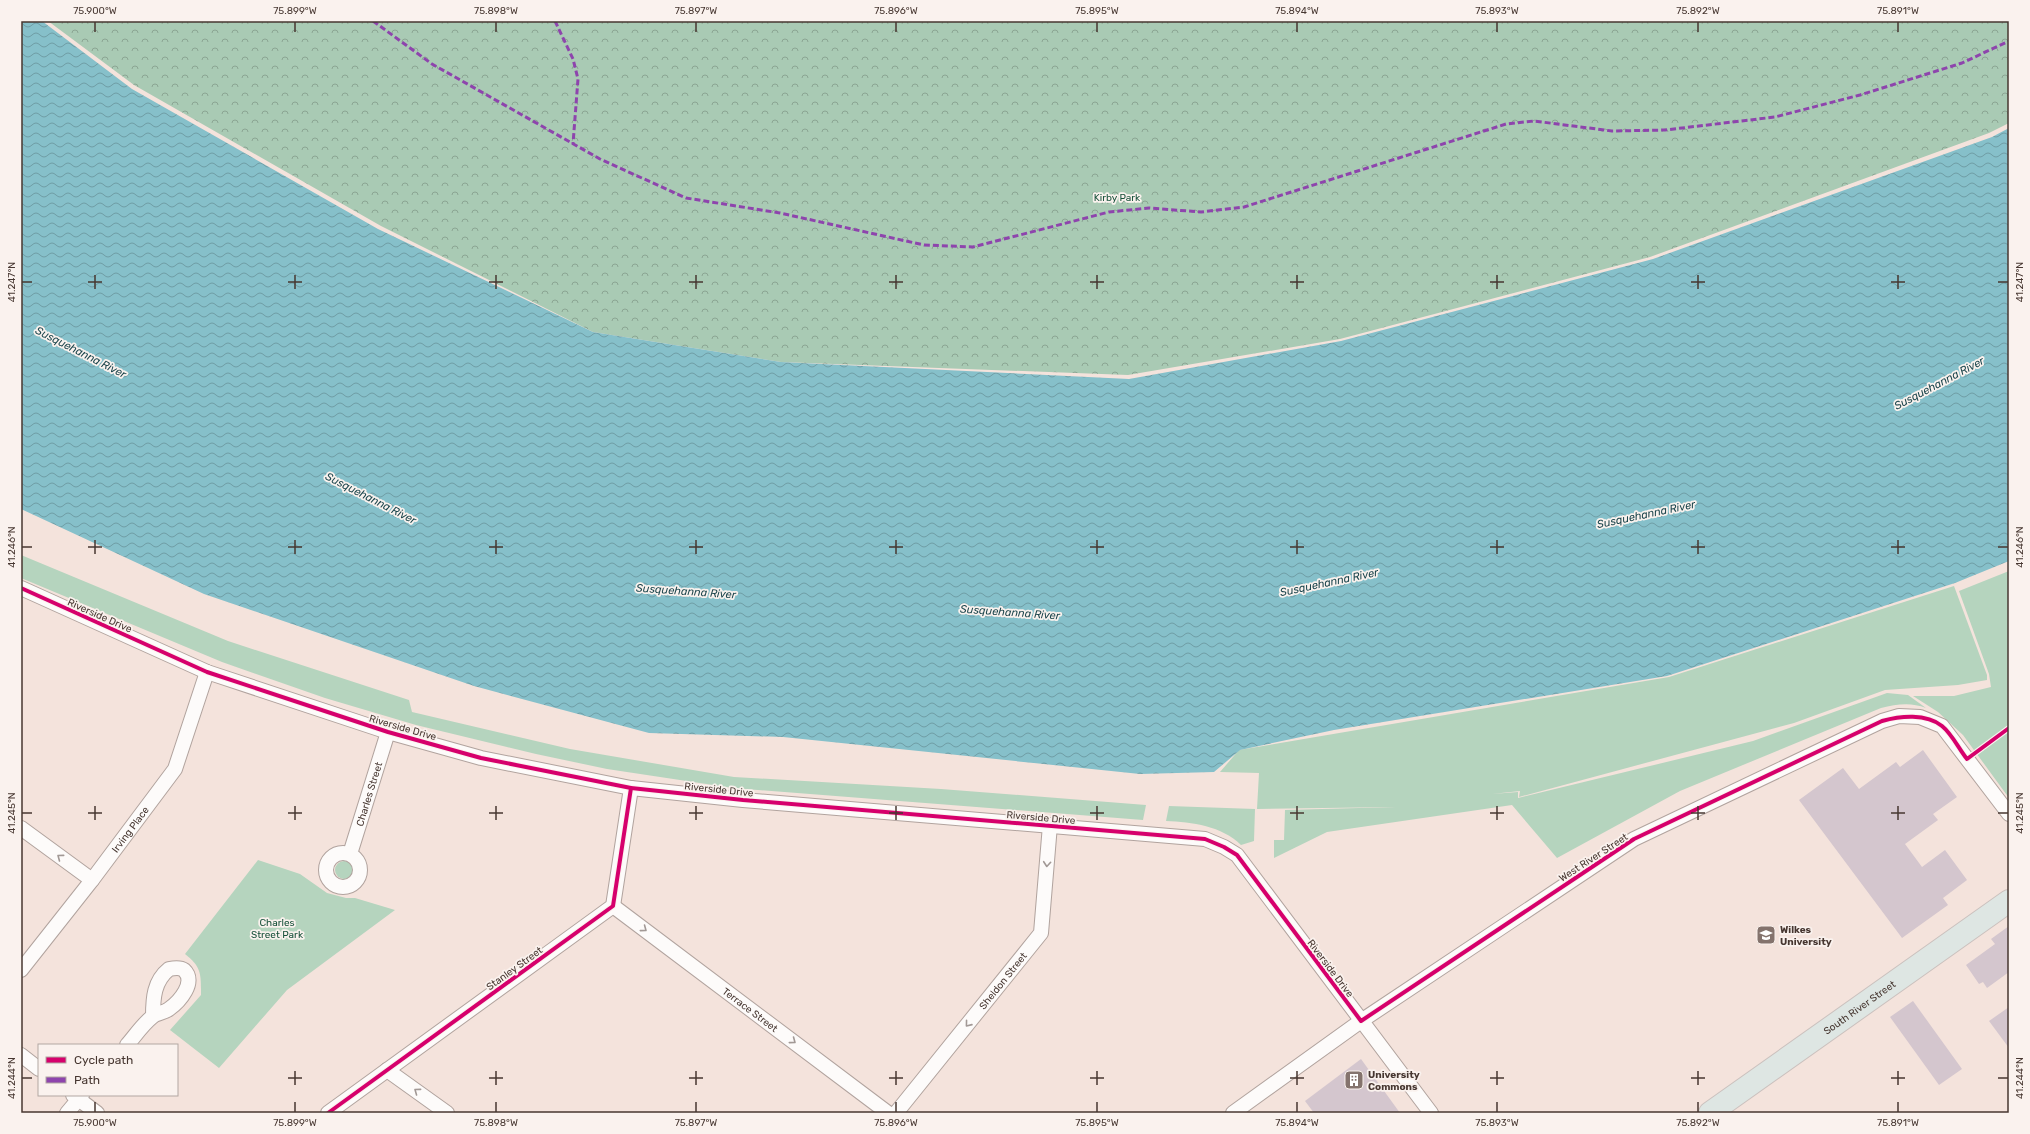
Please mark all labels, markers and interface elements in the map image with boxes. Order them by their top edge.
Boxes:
text: 75.900°W [73,5,117,17]
text: 75.899°W [273,5,317,17]
text: 75.898°W [474,5,518,17]
text: 75.897°W [675,5,717,17]
text: 75.896°W [874,5,918,17]
text: 75.895°W [1075,5,1119,17]
text: 75.894°W [1275,5,1319,17]
text: 75.893°W [1475,5,1519,17]
text: 75.892°W [1676,5,1720,17]
text: 75.891°W [1877,5,1919,17]
park label: Kirby Park [1094,192,1141,204]
text: 41.247°N [6,262,18,302]
text: 41.247°N [2014,262,2026,302]
water label: Susquehanna River [33,324,129,381]
water label: Susquehanna River [1892,354,1987,413]
water label: Susquehanna River [323,470,419,527]
water label: Susquehanna River [1596,498,1697,531]
text: 41.246°N [6,526,18,568]
text: 41.246°N [2014,526,2026,568]
water label: Susquehanna River [1279,566,1380,599]
water label: Susquehanna River [636,582,737,602]
street label: Riverside Drive [65,596,134,636]
water label: Susquehanna River [960,603,1061,623]
street label: Riverside Drive [368,713,438,743]
street label: Charles Street [354,760,385,828]
street label: Riverside Drive [684,780,754,800]
text: 41.245°N [6,792,18,834]
text: 41.245°N [2014,792,2026,834]
street label: Irving Place [110,804,152,855]
street label: Riverside Drive [1006,809,1076,827]
street label: West River Street [1557,831,1630,885]
one-way arrow [58,855,65,862]
one-way arrow [1043,861,1052,867]
park label: Charles Street Park [251,917,304,941]
one-way arrow [640,924,647,931]
school or university icon: Wilkes University [1755,924,1777,946]
place label: Wilkes University [1780,924,1832,948]
street label: Riverside Drive [1305,937,1356,1000]
street label: Stanley Street [484,944,545,993]
street label: Sheldon Street [977,950,1030,1012]
street label: South River Street [1822,978,1898,1038]
street label: Terrace Street [720,986,780,1035]
one-way arrow [966,1019,973,1027]
one-way arrow [788,1036,795,1043]
legend [38,1044,178,1096]
text: Cycle path [74,1053,133,1067]
text: 41.244°N [6,1057,18,1099]
text: 41.244°N [2014,1057,2026,1099]
building icon: University Commons [1343,1069,1365,1091]
place label: University Commons [1368,1069,1420,1093]
text: Path [74,1073,100,1087]
one-way arrow [414,1089,421,1096]
text: 75.900°W [73,1117,117,1129]
text: 75.899°W [273,1117,317,1129]
text: 75.898°W [474,1117,518,1129]
text: 75.897°W [675,1117,717,1129]
text: 75.896°W [874,1117,918,1129]
text: 75.895°W [1075,1117,1119,1129]
text: 75.894°W [1275,1117,1319,1129]
text: 75.893°W [1475,1117,1519,1129]
text: 75.892°W [1676,1117,1720,1129]
text: 75.891°W [1877,1117,1919,1129]

